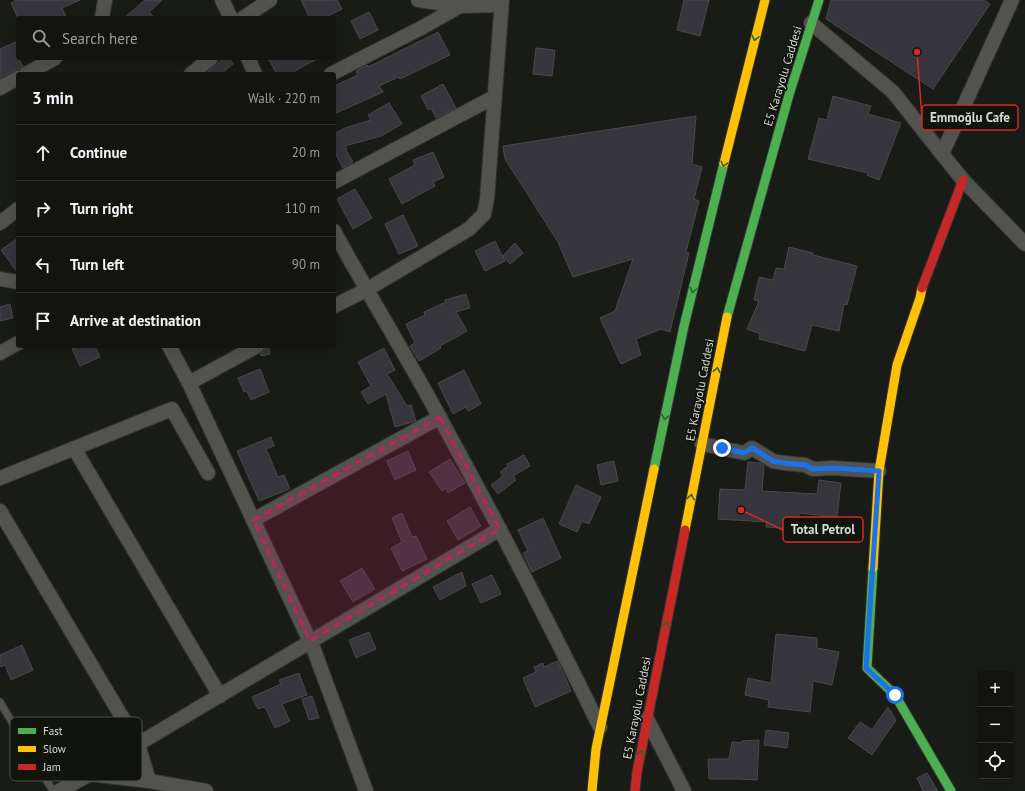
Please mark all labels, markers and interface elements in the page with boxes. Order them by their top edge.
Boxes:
search box [16,16,336,60]
street label: E5 Karayolu Caddesi [760,24,805,128]
icon: search [30,27,52,49]
text: Search here [62,29,138,48]
one-way arrow [752,35,760,41]
text: 3 min [32,87,73,109]
text: Walk · 220 m [248,90,320,107]
callout: Emmoğlu Cafe [922,105,1018,130]
text: Emmoğlu Cafe [930,109,1010,126]
icon: ahead [32,142,54,164]
text: Continue [70,143,127,162]
text: 20 m [292,144,320,161]
one-way arrow [721,161,729,167]
icon: right [32,198,54,220]
text: Turn right [70,199,133,218]
text: 110 m [285,200,320,217]
icon: left [32,254,54,276]
text: Turn left [70,255,124,274]
text: 90 m [292,256,320,273]
one-way arrow [689,286,698,293]
icon: arrive [32,310,54,332]
text: Arrive at destination [70,311,201,330]
street label: E5 Karayolu Caddesi [682,337,717,442]
one-way arrow [712,367,720,373]
one-way arrow [662,414,670,420]
route end [713,439,731,457]
one-way arrow [687,494,695,501]
callout: Total Petrol [783,517,863,542]
text: Total Petrol [791,521,855,538]
one-way arrow [661,622,670,628]
street label: E5 Karayolu Caddesi [619,655,654,760]
map controls [977,671,1013,779]
button: + [977,671,1013,707]
route start [886,686,904,704]
button: − [977,707,1013,743]
legend [10,717,142,781]
text: Fast [43,724,63,738]
text: Slow [43,742,66,756]
button: locate [977,743,1013,779]
one-way arrow [636,749,644,756]
text: Jam [42,760,61,774]

